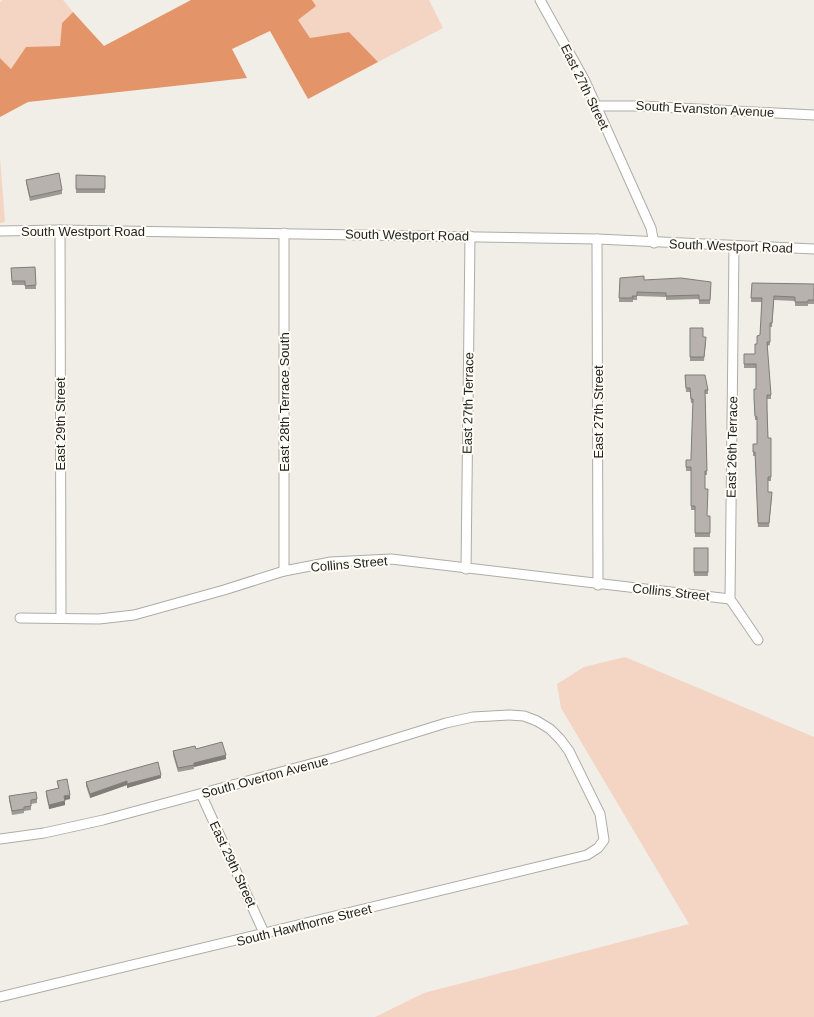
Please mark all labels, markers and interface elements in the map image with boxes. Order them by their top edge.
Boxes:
street label: East 27th Street [558,42,612,133]
street label: South Evanston Avenue [635,98,775,120]
street label: South Westport Road [21,224,145,239]
street label: South Westport Road [345,226,469,244]
street label: South Westport Road [669,236,793,256]
street label: East 28th Terrace South [277,332,292,472]
street label: East 27th Terrace [460,352,476,454]
street label: East 27th Street [591,365,606,459]
street label: East 29th Street [53,377,68,471]
street label: East 26th Terrace [724,396,740,498]
street label: Collins Street [310,553,389,575]
street label: Collins Street [632,581,711,604]
street label: South Overton Avenue [200,753,330,801]
street label: East 29th Street [207,819,260,910]
street label: South Hawthorne Street [235,901,374,949]

